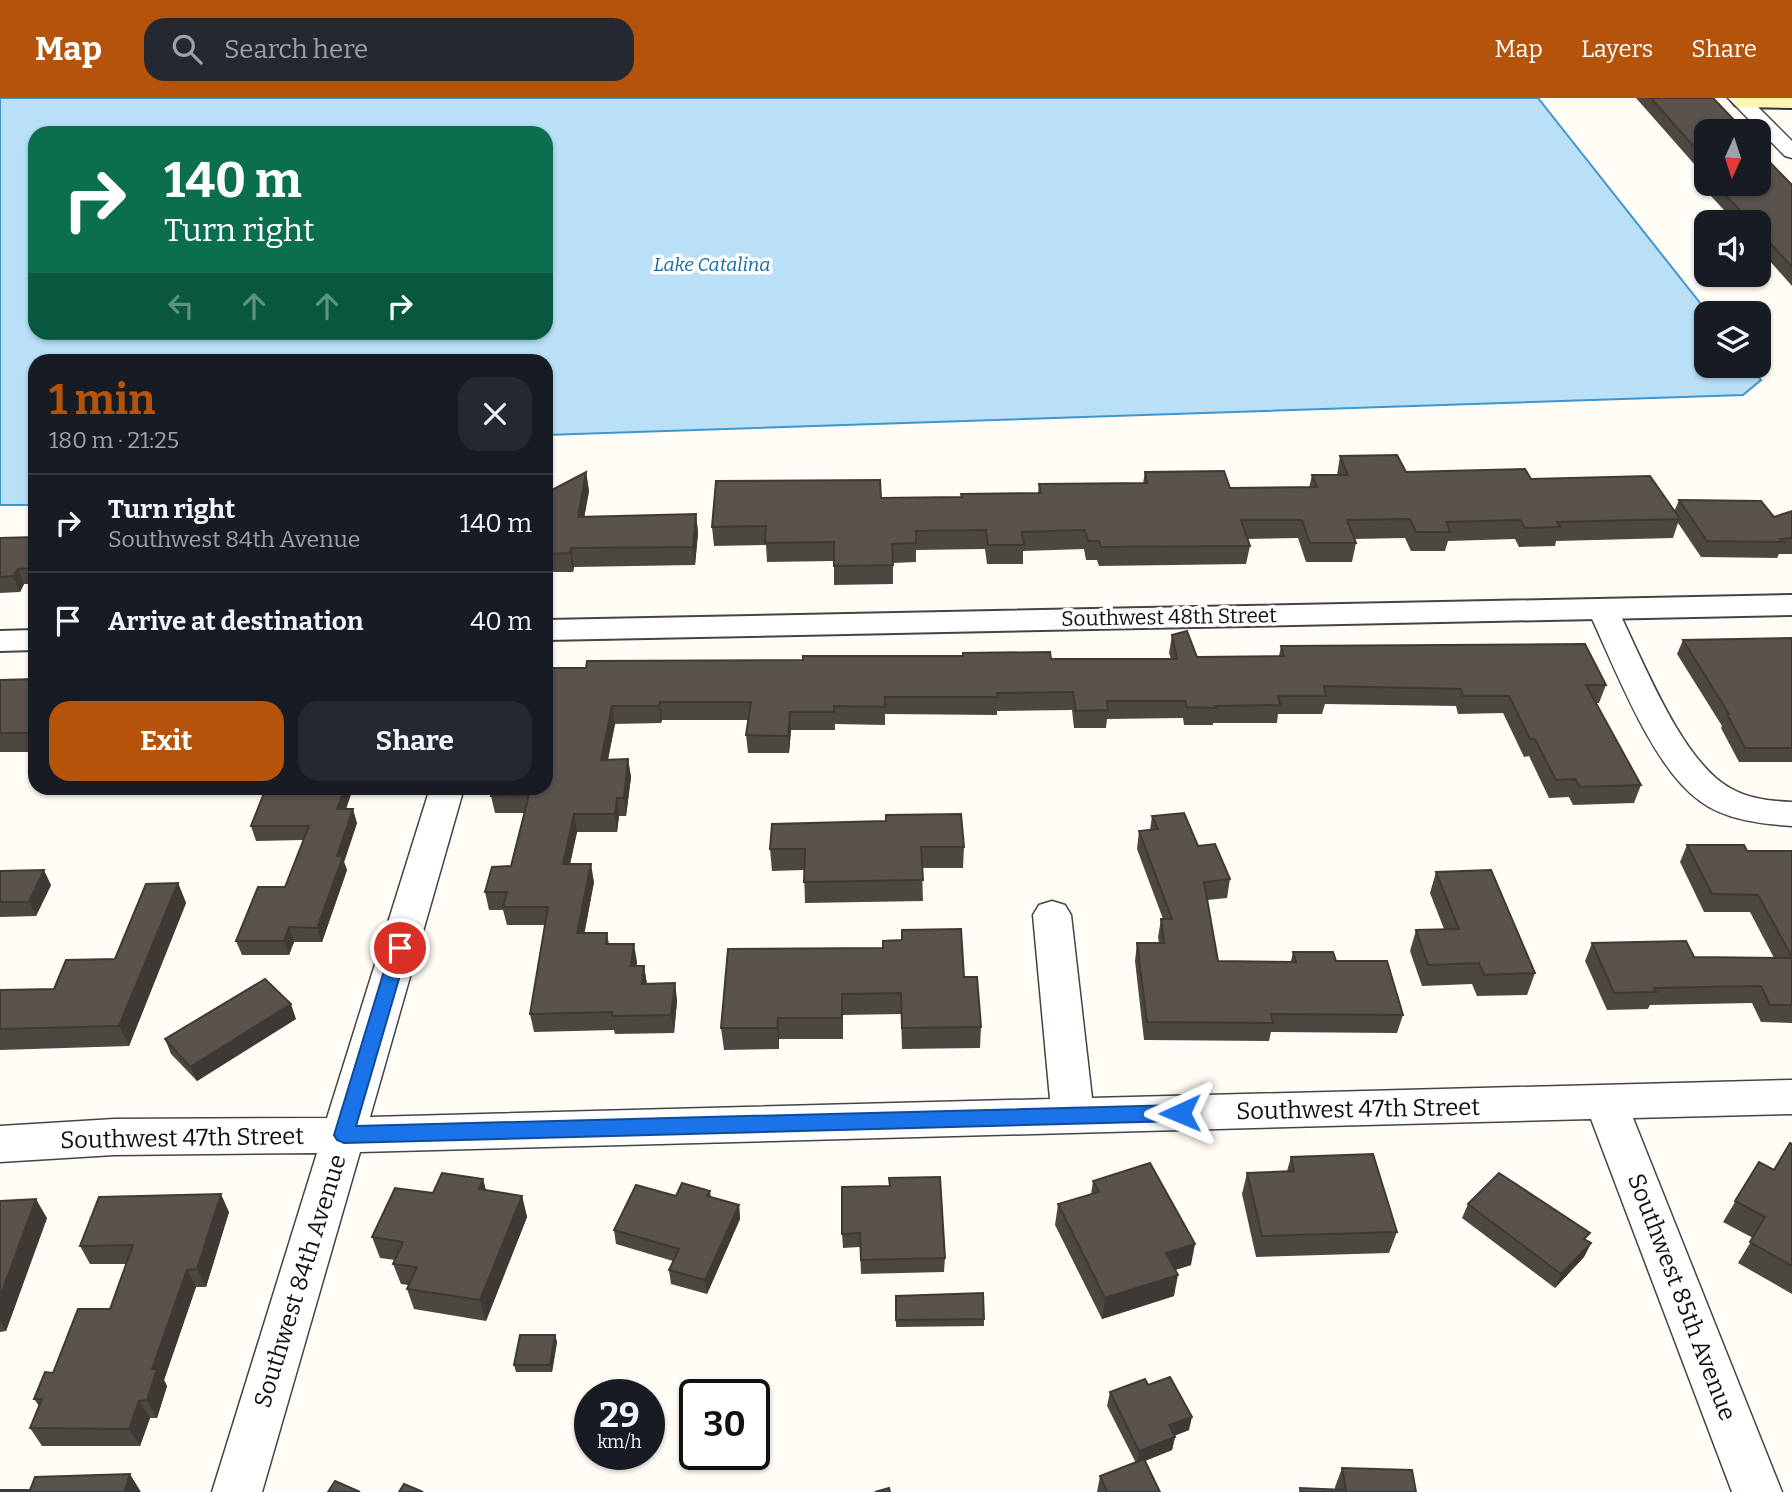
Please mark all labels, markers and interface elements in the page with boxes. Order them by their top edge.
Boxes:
search box [144,18,634,81]
text: Map [35,29,102,69]
icon: search [168,30,206,68]
text: Search here [224,34,368,65]
text: Map [1495,35,1543,63]
text: Layers [1581,35,1653,63]
text: Share [1691,35,1757,63]
north arrow [1694,119,1771,196]
map controls [1694,119,1771,378]
text: 140 m [164,151,302,210]
icon: right [49,154,140,245]
button: sound [1694,210,1771,287]
text: Turn right [164,211,315,249]
water label: Lake Catalina [654,253,770,276]
icon: left [162,287,200,325]
icon: ahead [235,287,273,325]
icon: ahead [308,287,346,325]
icon: right [381,287,419,325]
button: layers [1694,301,1771,378]
text: 1 min [49,375,155,425]
button: close [458,377,532,451]
text: 180 m · 21:25 [49,426,179,454]
text: Turn right [108,494,235,525]
icon: right [49,504,87,542]
text: 140 m [460,508,532,539]
text: Southwest 84th Avenue [108,525,360,553]
icon: arrive [49,602,87,640]
street label: Southwest 48th Street [1061,602,1277,632]
text: Arrive at destination [108,606,363,637]
text: 40 m [470,606,532,637]
button: Exit [49,701,284,781]
button: Share [298,701,532,781]
pin [370,918,430,978]
icon: arrive [381,929,419,967]
position arrow [1143,1076,1217,1150]
street label: Southwest 47th Street [1236,1093,1481,1125]
street label: Southwest 47th Street [60,1122,305,1154]
street label: Southwest 84th Avenue [248,1151,352,1411]
street label: Southwest 85th Avenue [1622,1170,1742,1424]
speed limit sign: 30 [679,1379,770,1470]
text: 29 [599,1394,640,1436]
text: km/h [597,1431,642,1453]

